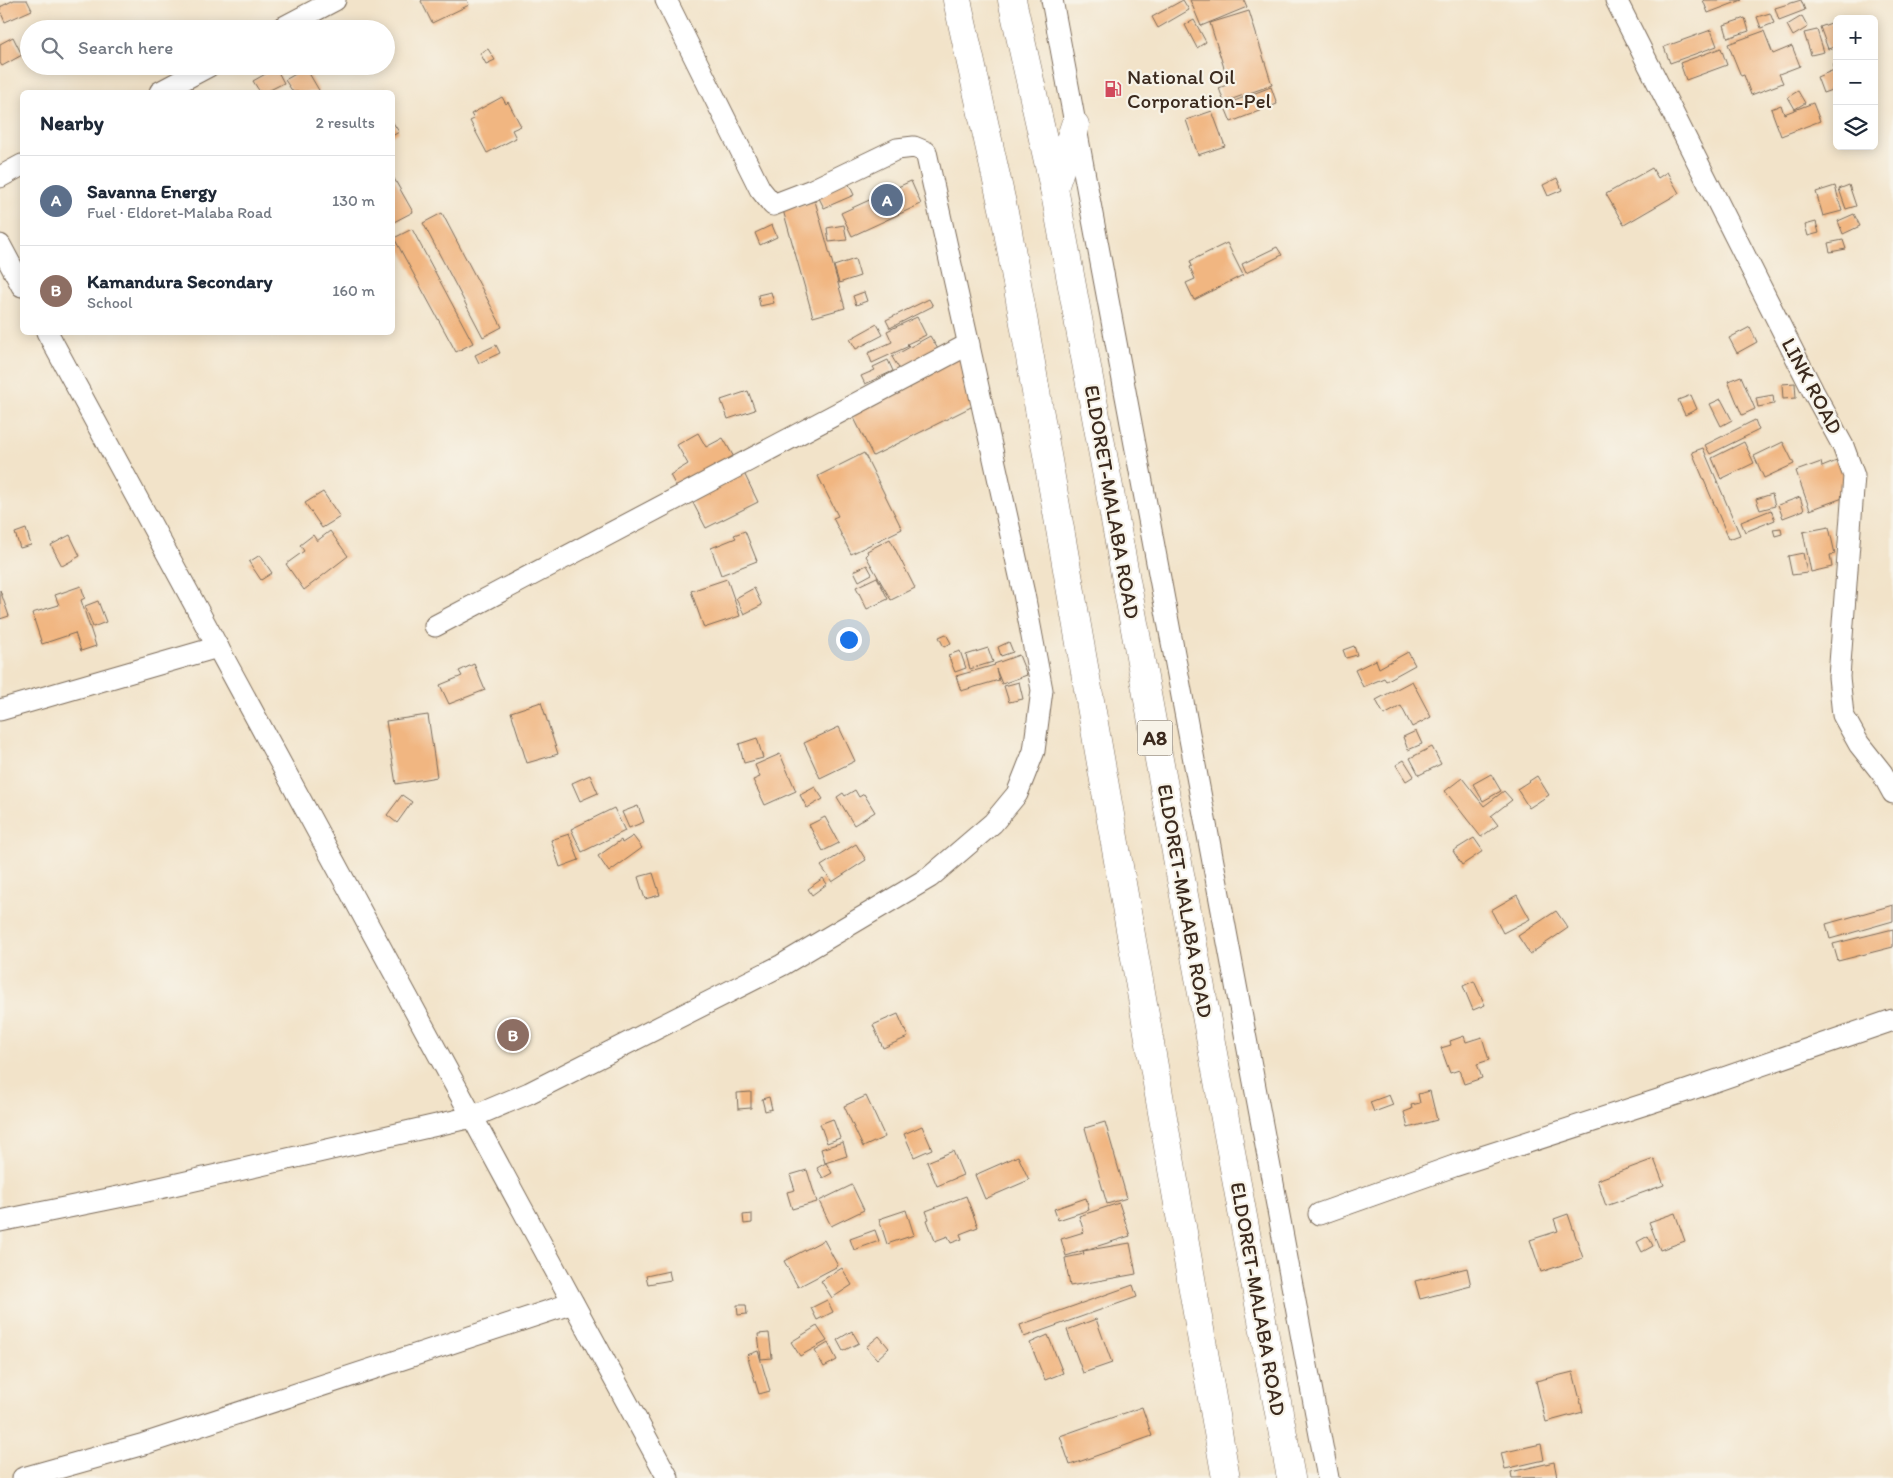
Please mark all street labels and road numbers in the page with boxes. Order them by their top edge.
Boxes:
street label: LINK ROAD [1777,333,1848,438]
street label: ELDORET-MALABA ROAD [1080,383,1145,621]
road number: A8 [1138,720,1172,756]
street label: ELDORET-MALABA ROAD [1153,782,1218,1020]
street label: ELDORET-MALABA ROAD [1226,1180,1291,1418]

